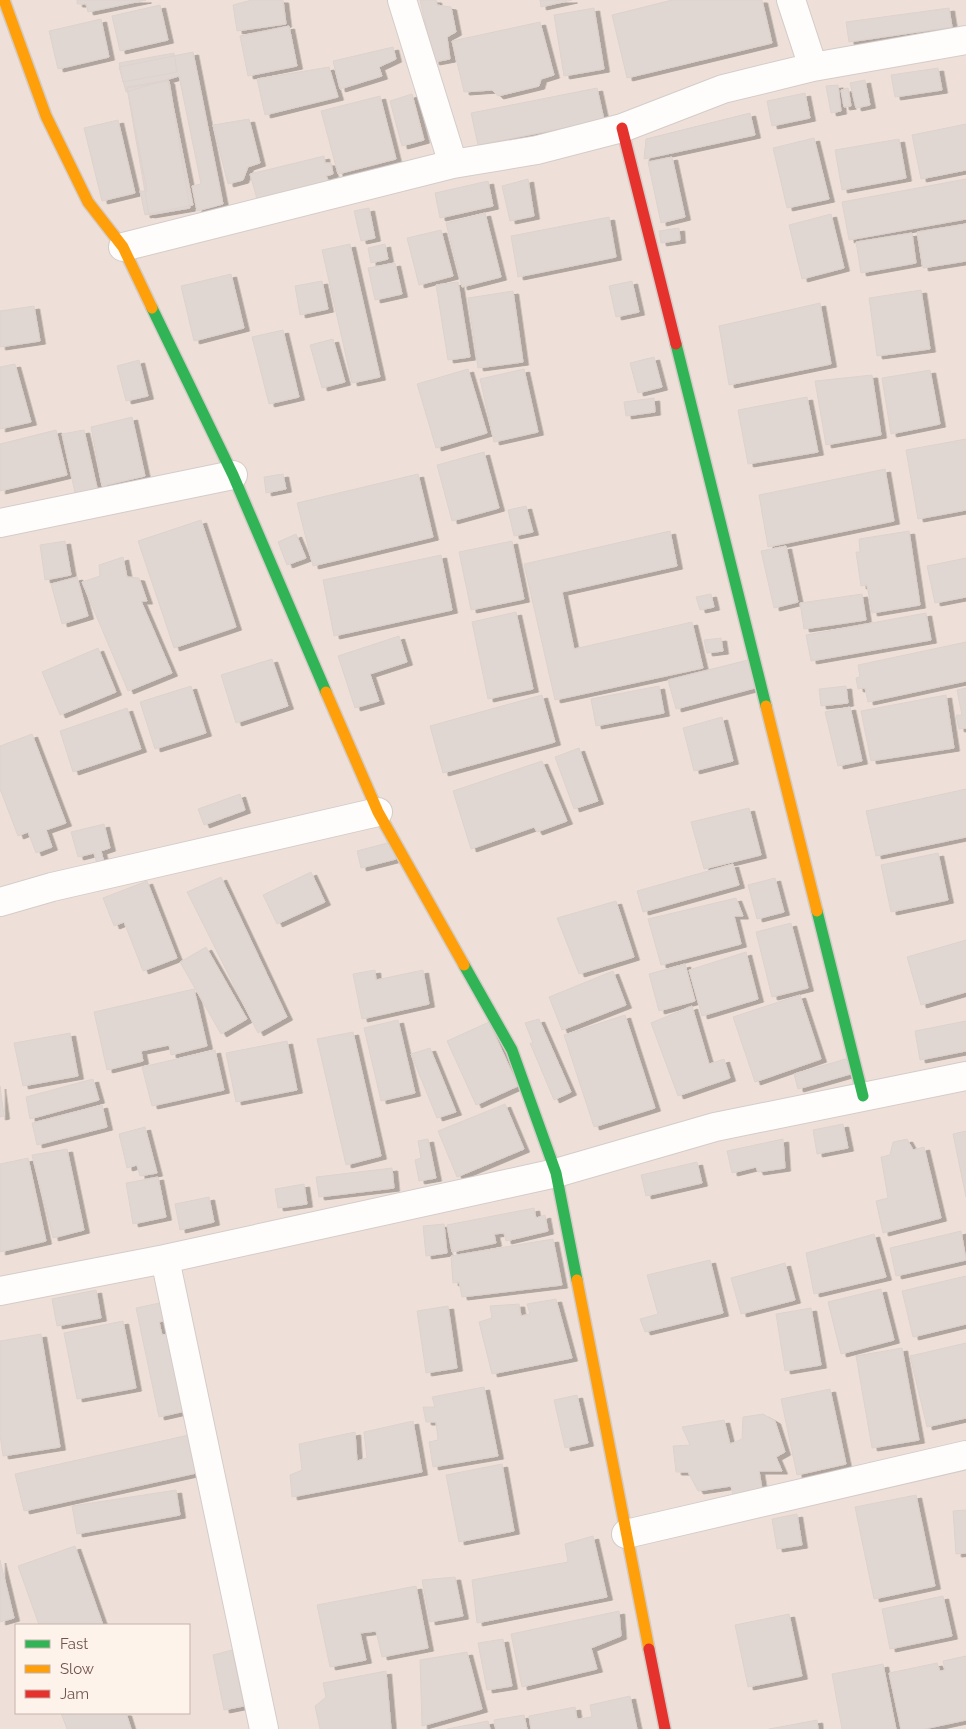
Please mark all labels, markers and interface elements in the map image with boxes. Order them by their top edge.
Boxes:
legend [15,1624,190,1714]
text: Fast [60,1635,88,1653]
text: Slow [60,1660,94,1678]
text: Jam [60,1685,89,1703]

